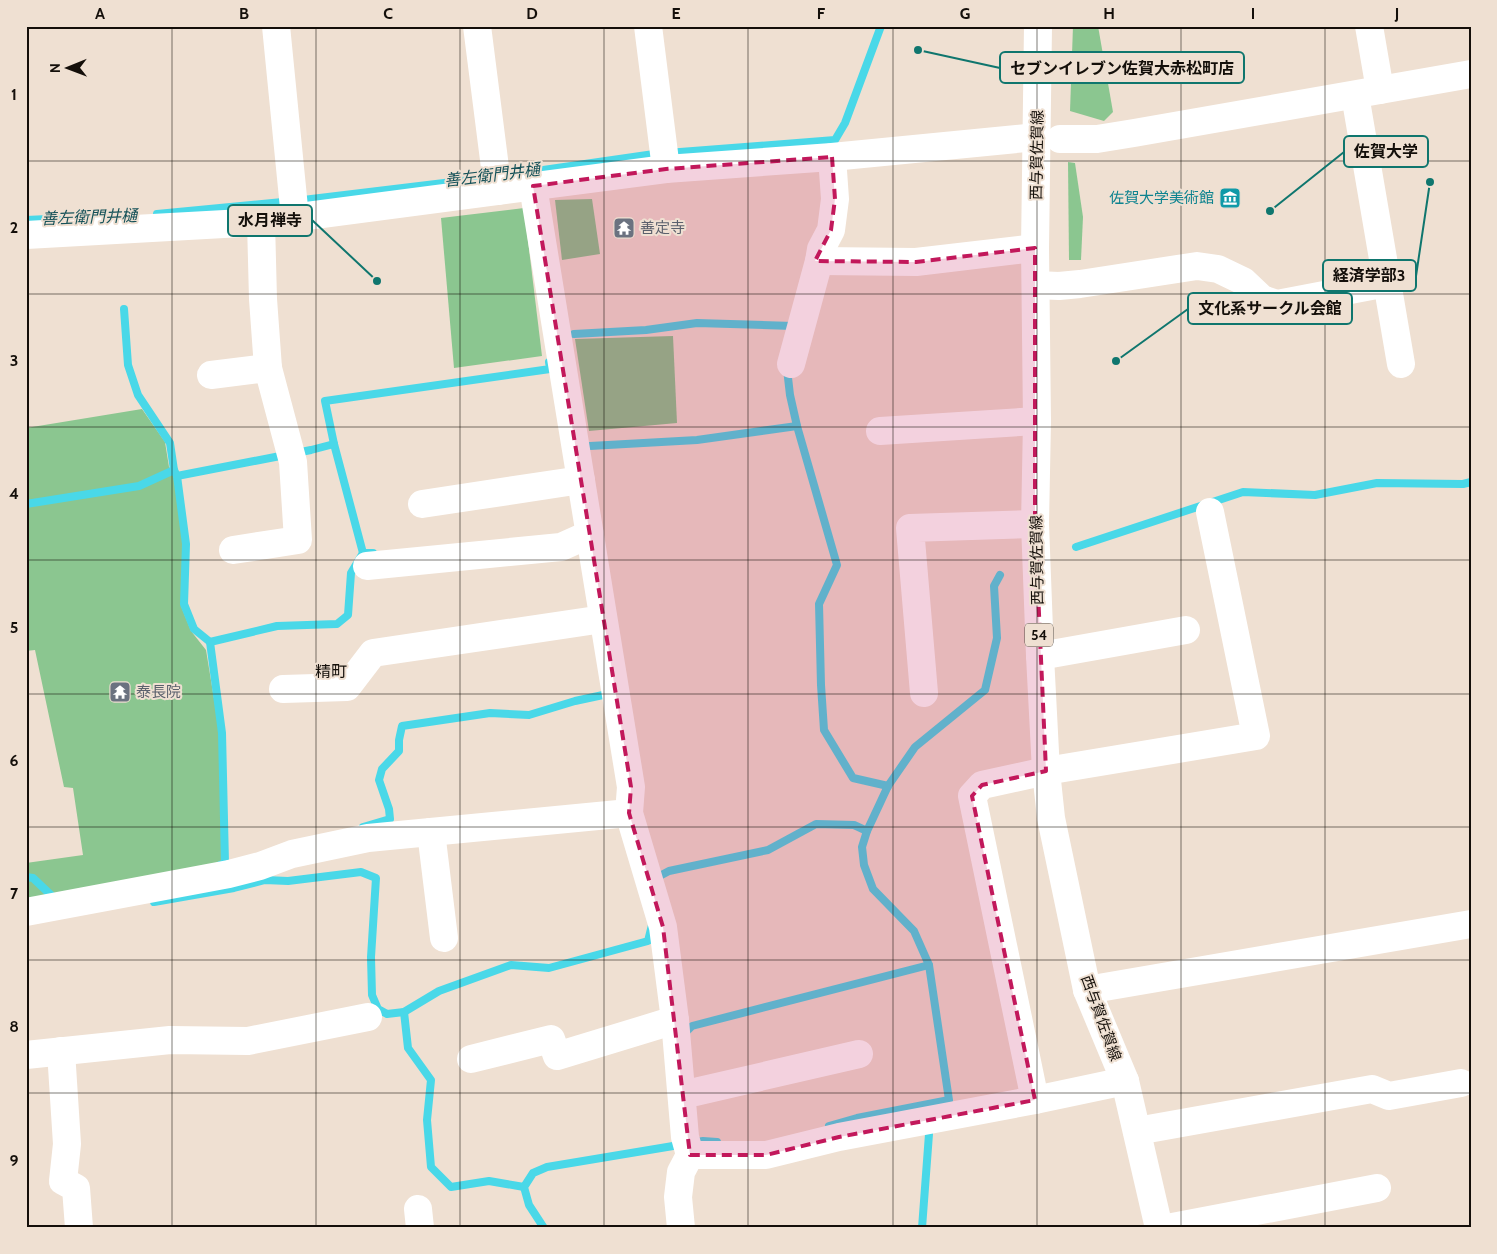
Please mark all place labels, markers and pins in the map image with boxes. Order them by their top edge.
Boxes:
callout: セブンイレブン佐賀大赤松町店 [1000,52,1244,83]
callout: 佐賀大学 [1344,136,1428,167]
museum icon: 佐賀大学美術館 [1218,186,1242,210]
place label: 佐賀大学美術館 [1109,189,1214,207]
callout: 水月禅寺 [228,205,312,236]
temple icon: 善定寺 [612,216,636,240]
place label: 善定寺 [640,219,685,237]
callout: 経済学部3 [1323,260,1416,291]
callout: 文化系サークル会館 [1188,293,1352,324]
temple icon: 泰長院 [108,680,132,704]
place label: 泰長院 [136,683,181,701]

